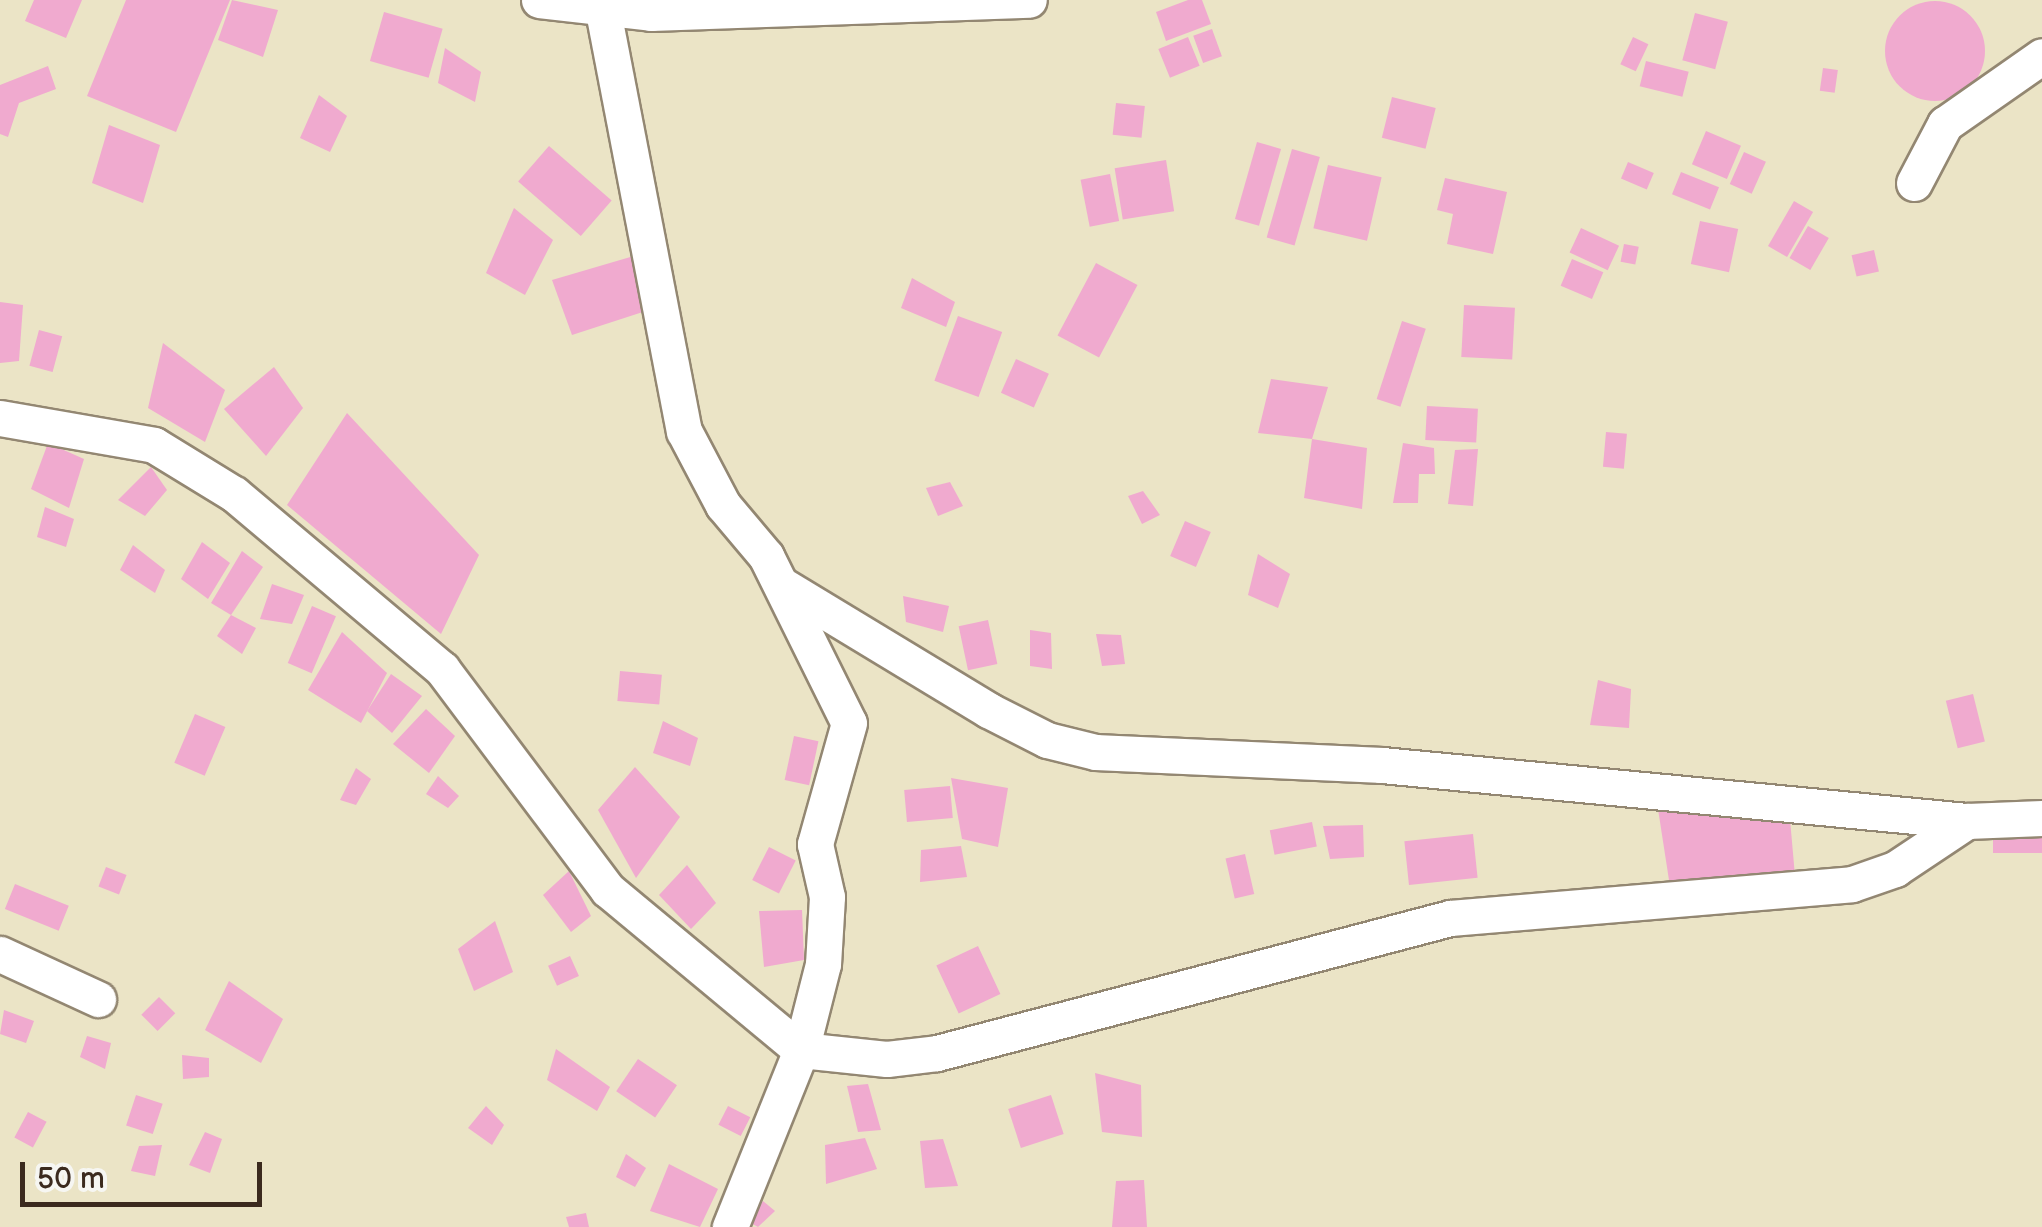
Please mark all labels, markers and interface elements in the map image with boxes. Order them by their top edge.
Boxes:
scale bar [25,1142,268,1204]
text: 50 m [37,1161,105,1197]

